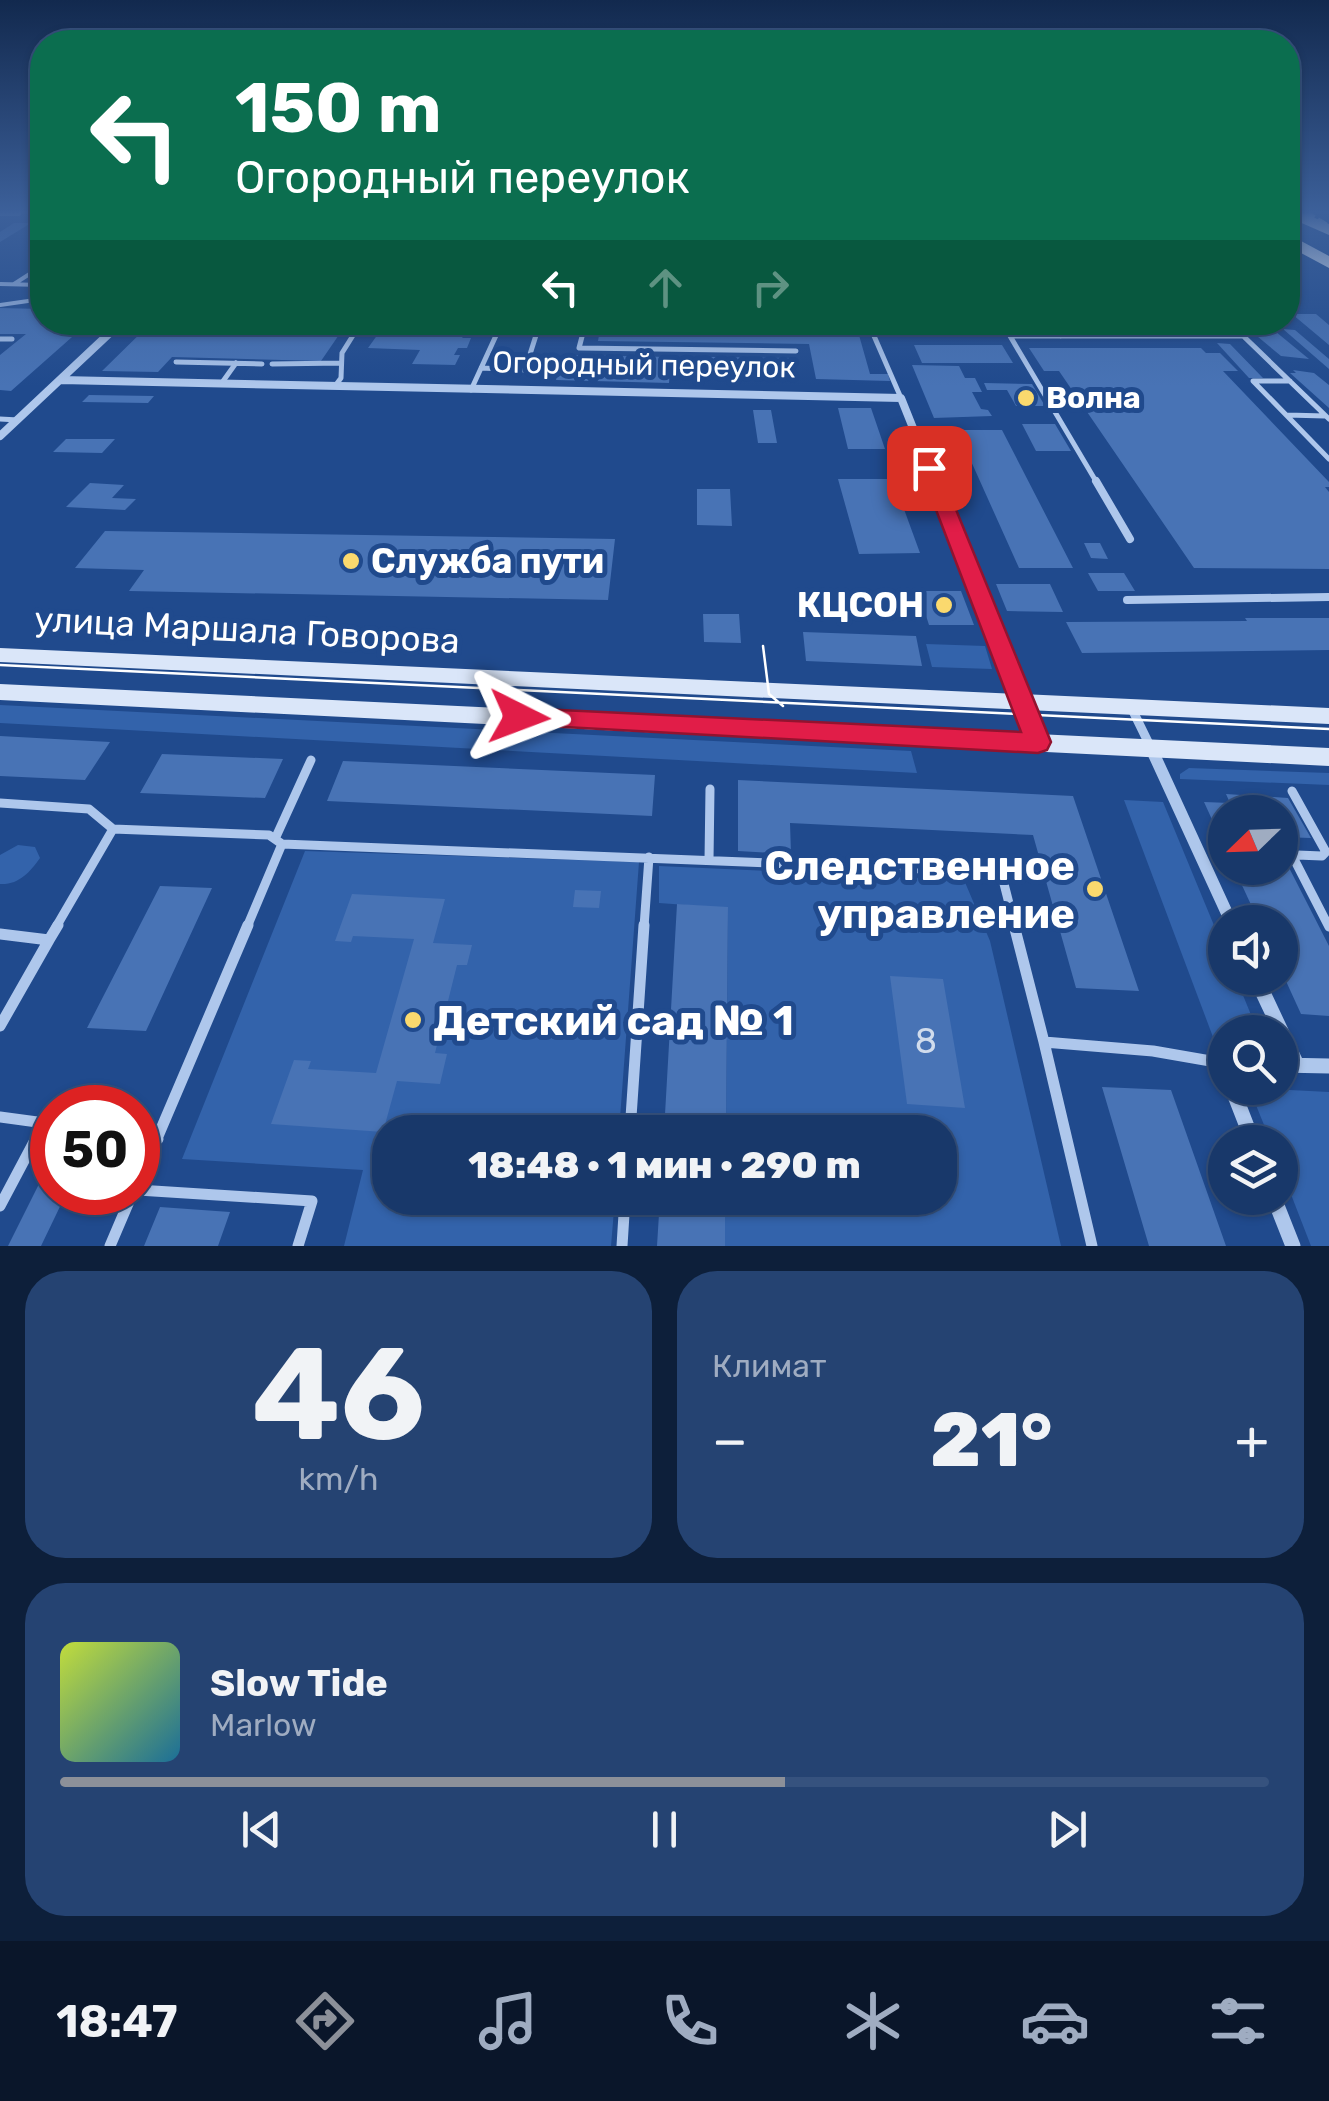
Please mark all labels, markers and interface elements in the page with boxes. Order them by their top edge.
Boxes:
text: 150 m [235,67,442,150]
icon: left [70,70,200,200]
text: Огородный переулок [235,151,690,204]
icon: left [533,260,588,315]
icon: ahead [638,260,693,315]
icon: right [743,260,798,315]
street label: Огородный переулок [492,344,796,386]
place label: Волна [1046,380,1141,416]
marker: Волна [1015,387,1037,409]
pin [887,426,972,511]
icon: arrive [902,441,957,496]
place label: Служба пути [371,540,604,582]
marker: Служба пути [340,550,362,572]
place label: КЦСОН [797,584,924,626]
marker: КЦСОН [933,594,955,616]
street label: улица Маршала Говорова [33,598,461,662]
position arrow [467,665,571,769]
north arrow [1208,795,1298,885]
map controls [1208,795,1298,1215]
place label: Следственное управление [764,841,1075,939]
marker: Следственное управление [1084,878,1106,900]
button: sound [1208,905,1298,995]
place label: Детский сад № 1 [433,996,794,1046]
marker: Детский сад № 1 [402,1009,424,1031]
button: search [1208,1015,1298,1105]
house number: 8 [915,1020,937,1062]
speed limit sign: 50 [30,1085,160,1215]
button: layers [1208,1125,1298,1215]
text: 18:48 · 1 мин · 290 m [468,1142,861,1188]
text: 46 [252,1317,425,1472]
text: Климат [712,1347,826,1385]
text: 21° [930,1396,1052,1485]
text: − [712,1408,748,1473]
text: + [1235,1408,1269,1473]
text: km/h [299,1460,378,1498]
text: Slow Tide [210,1660,388,1706]
text: Marlow [210,1706,317,1744]
icon: previous [234,1802,289,1857]
icon: pause [637,1802,692,1857]
icon: next [1040,1802,1095,1857]
icon: directions [290,1986,360,2056]
icon: music [473,1986,543,2056]
icon: phone [655,1986,725,2056]
icon: climate [838,1986,908,2056]
icon: car [1020,1986,1090,2056]
icon: filters [1203,1986,1273,2056]
text: 18:47 [56,1995,178,2048]

